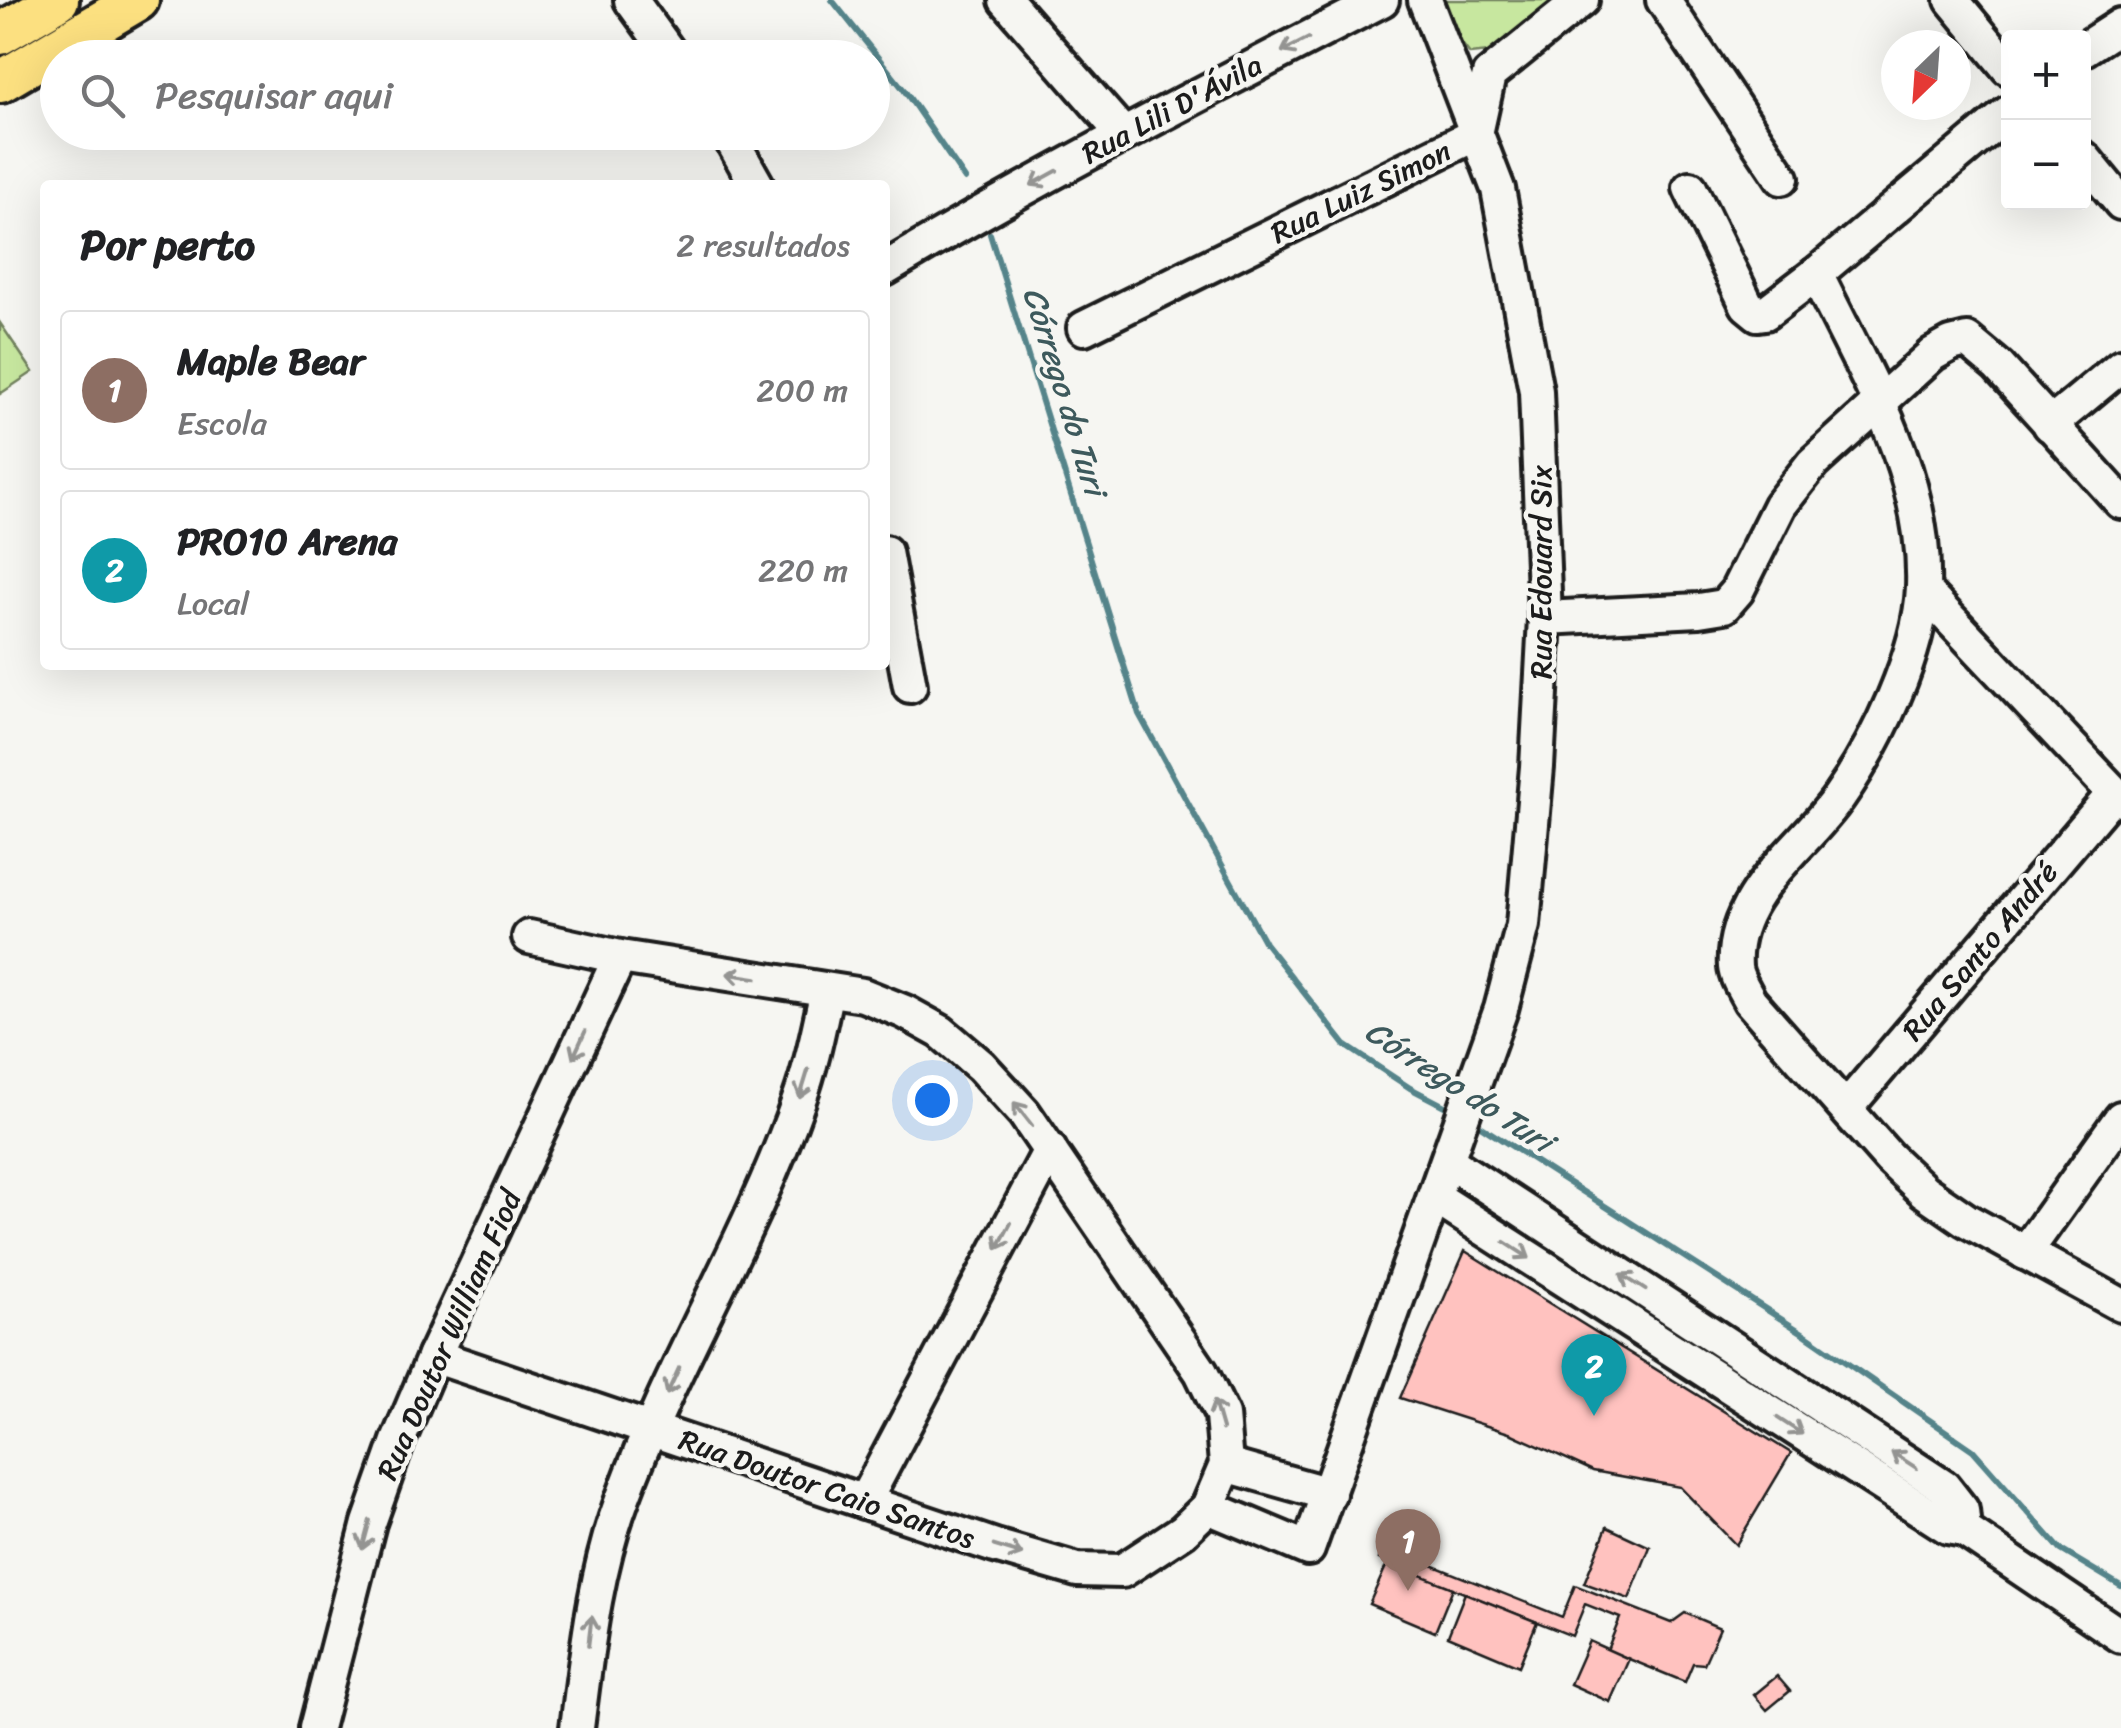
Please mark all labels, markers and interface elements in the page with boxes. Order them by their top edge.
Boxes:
north arrow [1881,30,1971,120]
map controls [2001,30,2091,210]
button: + [2001,30,2091,120]
one-way arrow [1281,36,1310,55]
street label: Rua Lili D'Ávila [1072,39,1272,179]
search box [40,40,890,150]
text: Pesquisar aqui [155,62,393,129]
icon: search [75,68,130,123]
button: − [2001,120,2091,210]
street label: Rua Luiz Simon [1261,125,1461,259]
one-way arrow [1029,168,1059,188]
text: Por perto [80,208,255,282]
text: 2 resultados [676,217,850,274]
water label: Córrego do Turi [1006,280,1125,508]
text: Maple Bear [177,328,365,395]
text: 1 [108,362,121,419]
text: 200 m [756,362,848,419]
text: Escola [177,395,267,452]
street label: Rua Edouard Six [1514,464,1568,679]
text: PRO10 Arena [177,508,397,575]
text: 2 [105,542,124,599]
text: 220 m [758,542,848,599]
text: Local [177,575,249,632]
street label: Rua Santo André [1888,848,2072,1054]
one-way arrow [727,966,759,985]
water label: Córrego do Turi [1353,1004,1569,1172]
one-way arrow [568,1029,587,1059]
one-way arrow [794,1068,812,1100]
your location [907,1075,958,1126]
one-way arrow [1013,1101,1034,1128]
street label: Rua Doutor William Fiod [361,1179,538,1489]
one-way arrow [994,1220,1013,1250]
one-way arrow [1503,1239,1531,1260]
one-way arrow [1619,1271,1647,1292]
pin: 2 [1562,1334,1626,1416]
one-way arrow [662,1365,681,1395]
one-way arrow [1208,1399,1227,1431]
street label: Rua Doutor Caio Santos [672,1413,983,1565]
one-way arrow [1776,1415,1804,1436]
one-way arrow [1890,1450,1919,1471]
pin: 1 [1376,1508,1440,1591]
one-way arrow [356,1519,375,1551]
one-way arrow [992,1542,1023,1560]
one-way arrow [581,1616,599,1648]

